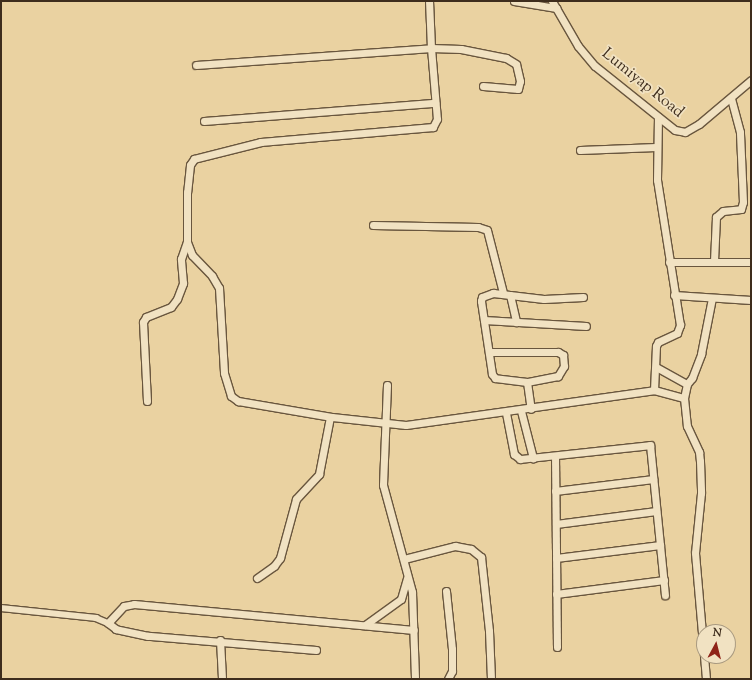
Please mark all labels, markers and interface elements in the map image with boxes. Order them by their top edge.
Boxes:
street label: Lumiyap Road [597,45,687,123]
north arrow [696,624,736,664]
text: N [712,625,723,642]

